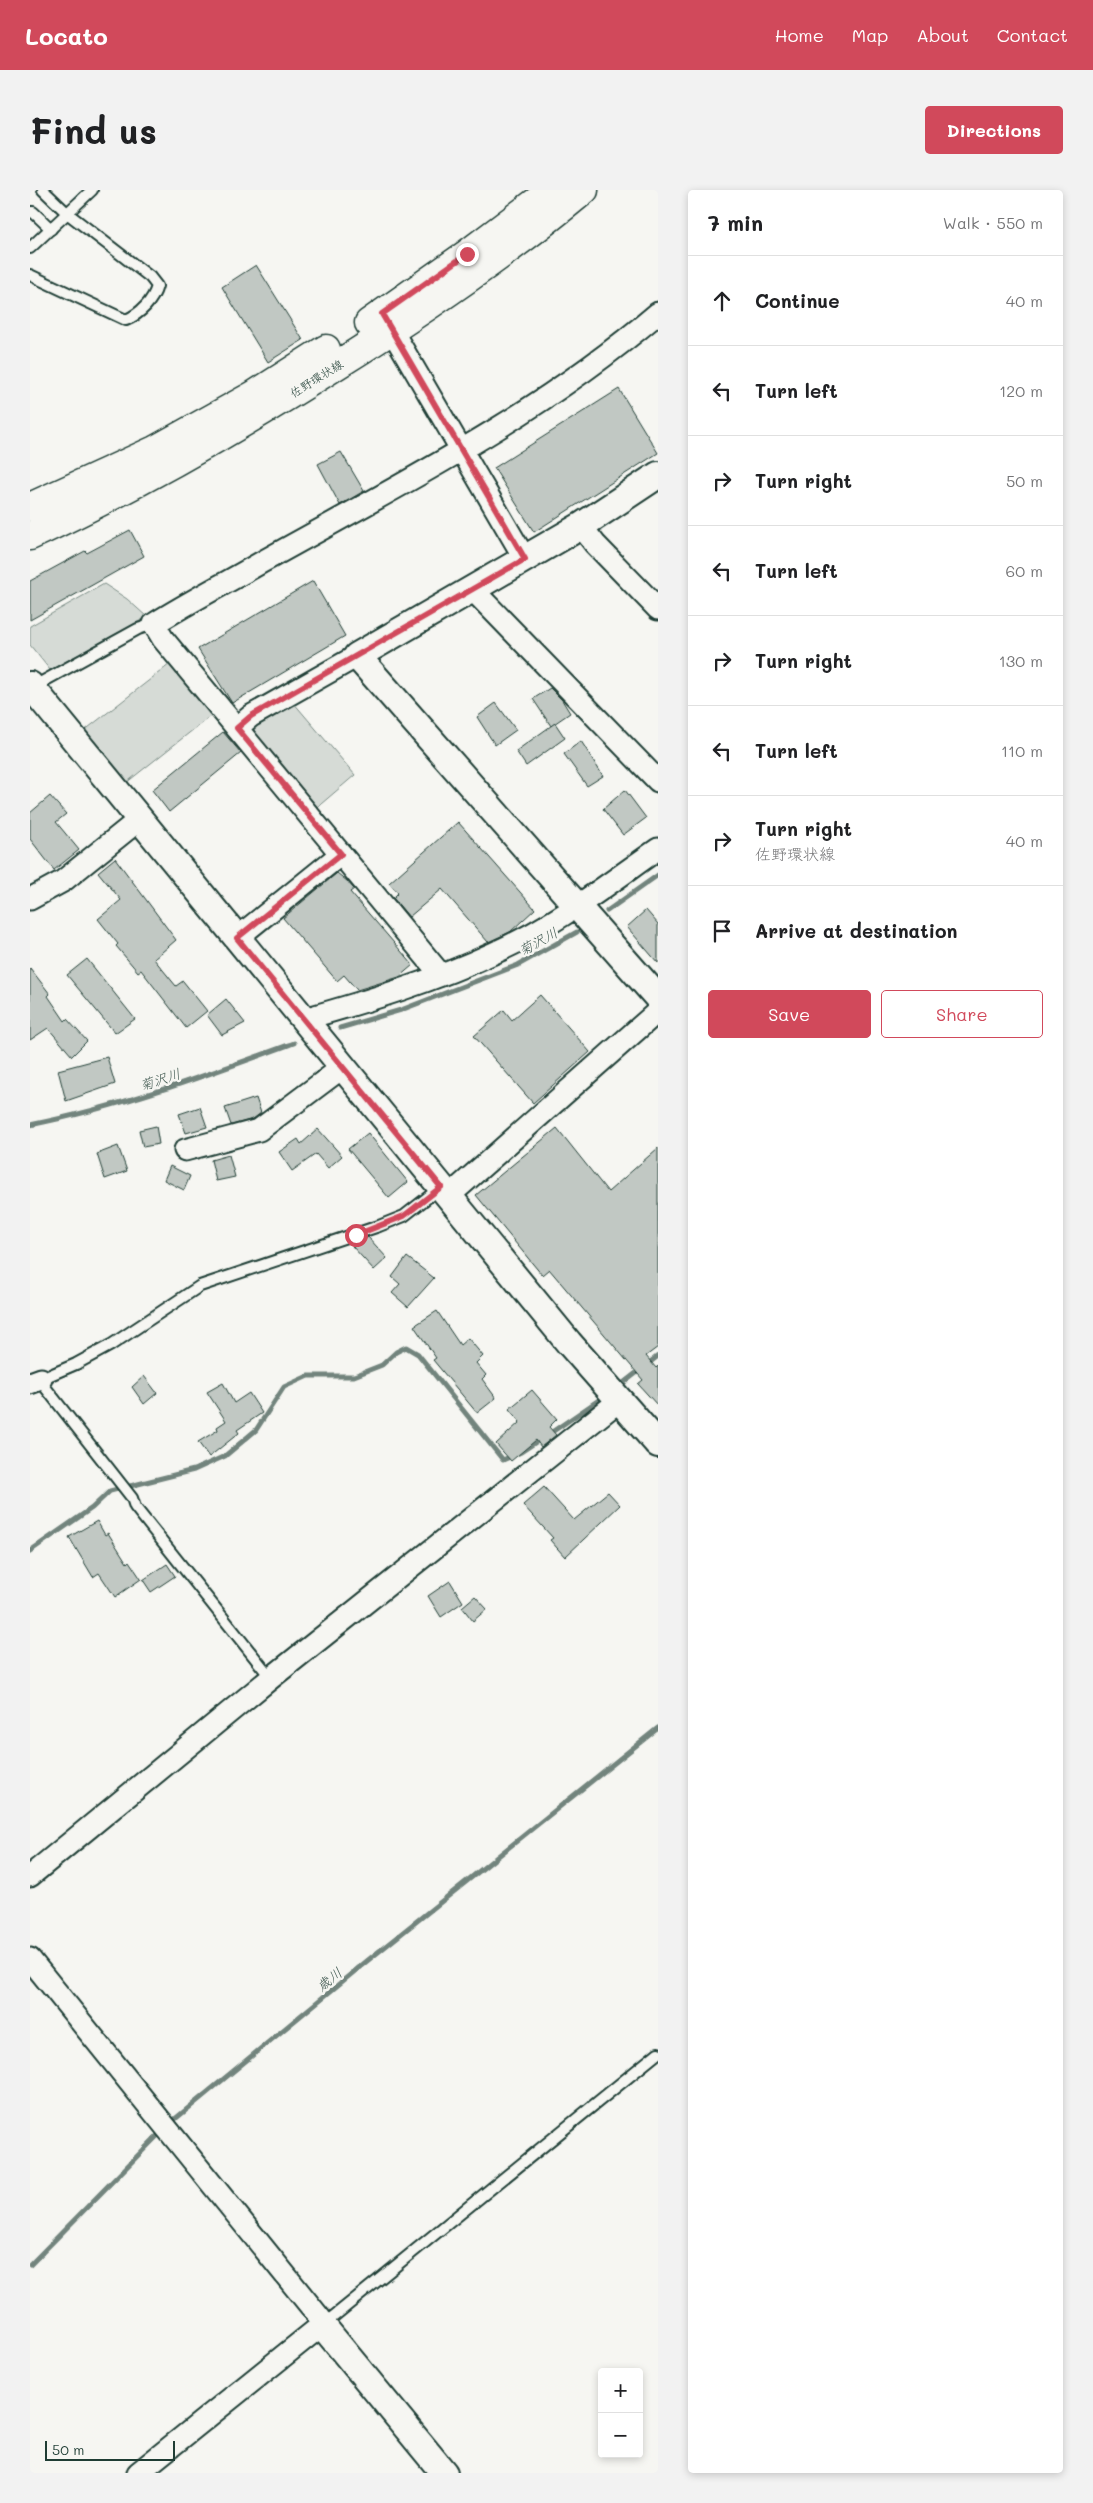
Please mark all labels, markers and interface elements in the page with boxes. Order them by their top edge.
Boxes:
text: Locato [25,20,108,51]
text: Home [775,23,824,47]
text: Map [852,23,888,47]
text: About [916,23,969,47]
text: Contact [997,23,1068,47]
button: Directions [925,106,1063,154]
text: Find us [30,107,157,153]
text: 7 min [708,209,763,236]
text: Walk · 550 m [943,212,1043,233]
route end [456,243,479,266]
icon: ahead [708,287,736,315]
text: Continue [755,288,840,313]
text: 40 m [1006,290,1043,311]
street label: 佐野環状線 [286,355,346,401]
icon: left [708,377,736,405]
text: Turn left [755,378,838,403]
text: 120 m [999,380,1043,401]
icon: right [708,467,736,495]
text: Turn right [755,468,852,493]
text: 50 m [1006,470,1043,491]
icon: left [708,557,736,585]
text: Turn left [755,558,838,583]
text: 60 m [1006,560,1043,581]
icon: right [708,647,736,675]
text: Turn right [755,648,852,673]
text: 130 m [999,650,1043,671]
icon: left [708,737,736,765]
text: Turn left [755,738,838,763]
text: 110 m [1001,740,1043,761]
text: Turn right [755,816,852,841]
icon: right [708,827,736,855]
text: 40 m [1006,830,1043,851]
text: 佐野環状線 [755,843,835,864]
icon: arrive [708,917,736,945]
text: Arrive at destination [755,918,958,943]
water label: 菊沢川 [515,923,561,959]
button: Save [708,990,871,1038]
button: Share [881,990,1043,1038]
water label: 菊沢川 [137,1063,183,1095]
route start [345,1224,368,1247]
water label: 歳川 [312,1963,346,1995]
map controls [598,2368,643,2458]
button: + [598,2368,643,2413]
button: − [598,2413,643,2458]
scale bar [45,2438,175,2461]
text: 50 m [52,2440,84,2459]

